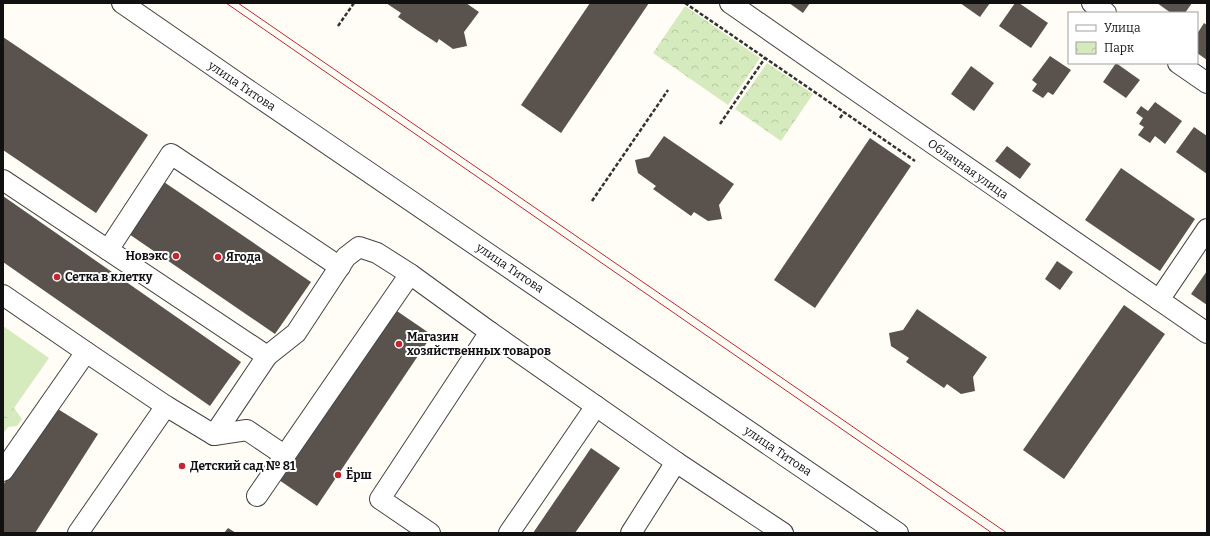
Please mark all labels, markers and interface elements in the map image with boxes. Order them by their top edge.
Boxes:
legend [1068,12,1198,64]
text: Улица [1104,21,1141,35]
text: Парк [1104,41,1134,55]
street label: улица Титова [205,58,279,114]
street label: Облачная улица [925,136,1011,202]
street label: улица Титова [473,240,547,296]
place label: Новэкс [125,249,168,263]
place label: Ягода [226,250,261,264]
marker: Новэкс [171,251,181,261]
marker: Ягода [213,252,223,262]
place label: Сетка в клетку [65,270,153,284]
marker: Сетка в клетку [52,272,62,282]
place label: Магазин хозяйственных товаров [407,330,551,358]
marker: Магазин хозяйственных товаров [394,339,404,349]
street label: улица Титова [741,423,815,479]
place label: Детский сад № 81 [190,459,296,473]
marker: Детский сад № 81 [177,461,187,471]
place label: Ёрш [346,467,372,482]
marker: Ёрш [333,470,343,480]

